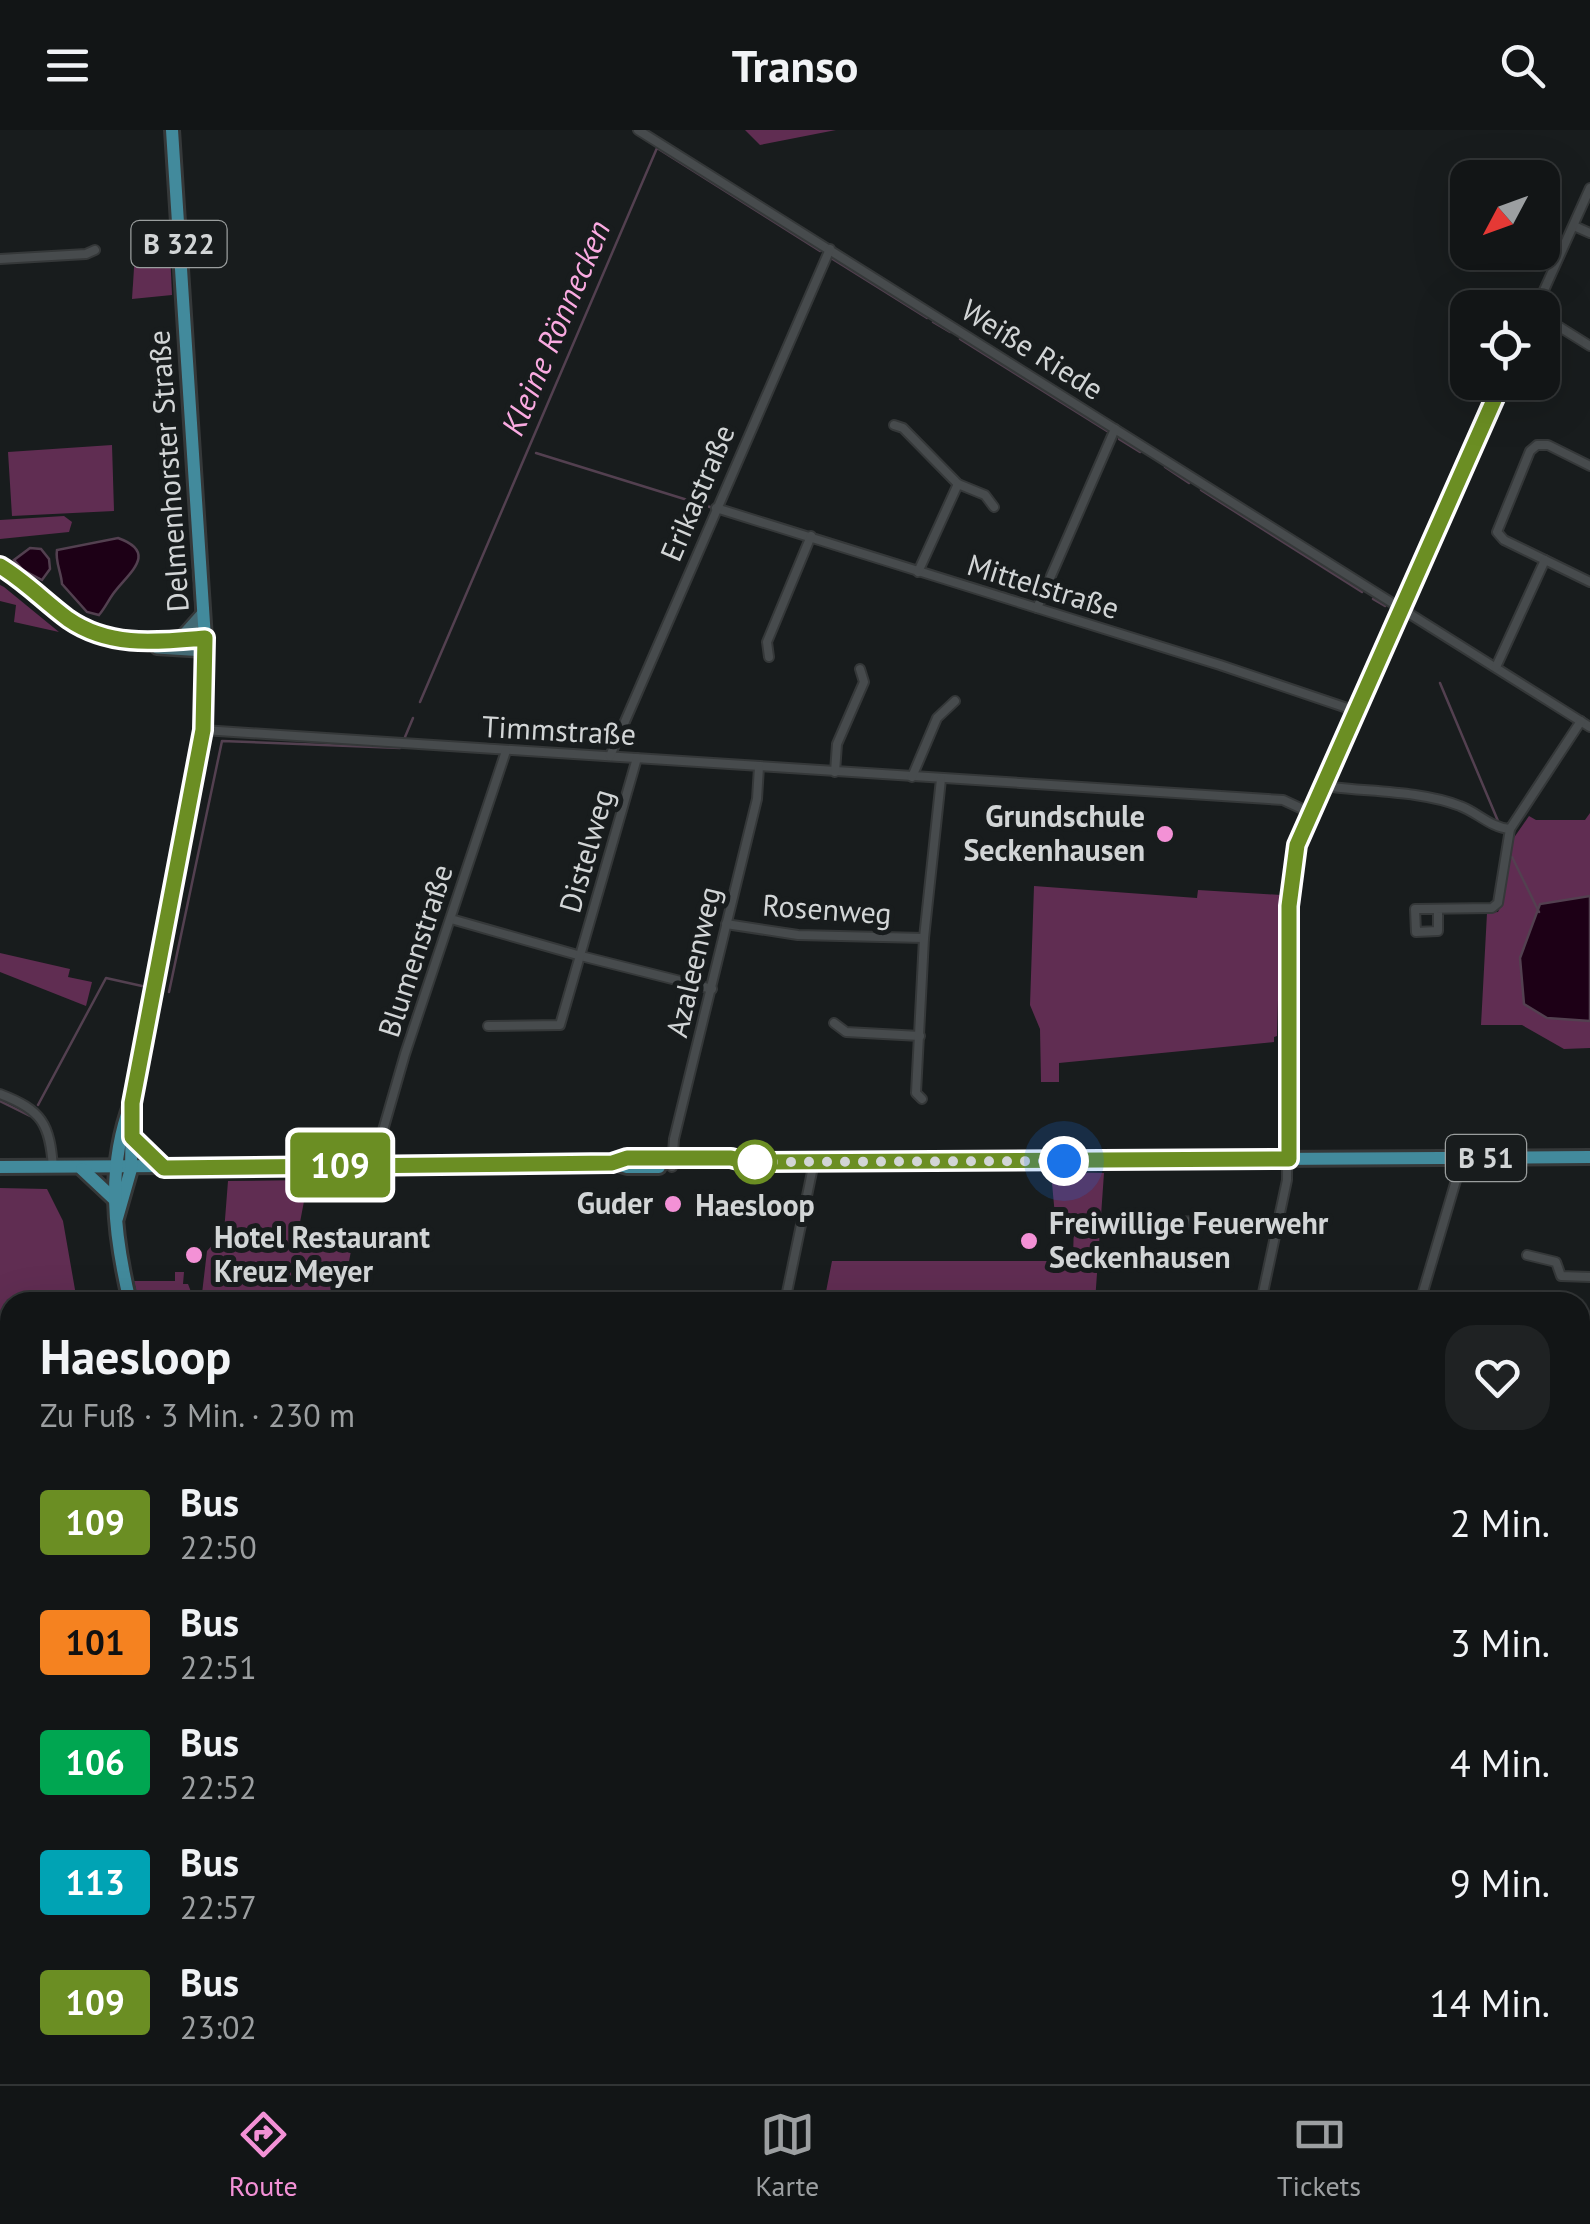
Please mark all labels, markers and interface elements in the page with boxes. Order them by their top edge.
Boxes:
text: Transo [732,36,858,94]
icon: menu [40,38,95,93]
icon: search [1495,38,1550,93]
north arrow [1450,160,1560,270]
map controls [1450,160,1560,400]
water label: Kleine Rönnecken [491,214,619,442]
road number: B 322 [132,221,226,267]
street label: Weiße Riede [954,290,1111,408]
button: locate [1450,290,1560,400]
street label: Delmenhorster Straße [138,329,197,613]
street label: Erikastraße [650,418,743,567]
street label: Mittelstraße [963,544,1124,627]
street label: Timmstraße [481,706,637,753]
street label: Distelweg [549,784,622,917]
place label: Grundschule Seckenhausen [963,796,1145,869]
marker: Grundschule Seckenhausen [1154,823,1176,845]
street label: Blumenstraße [368,859,461,1042]
street label: Azaleenweg [656,883,729,1041]
street label: Rosenweg [761,885,893,932]
line badge: 109 [282,1132,398,1198]
road number: B 51 [1446,1135,1526,1181]
your location [1039,1136,1089,1186]
marker: Haesloop [734,1141,776,1183]
text: 109 [310,1142,370,1188]
place label: Guder [577,1183,653,1222]
place label: Haesloop [695,1185,815,1224]
marker: Guder [662,1193,684,1215]
place label: Freiwillige Feuerwehr Seckenhausen [1049,1203,1329,1276]
place label: Hotel Restaurant Kreuz Meyer [214,1217,430,1290]
marker: Freiwillige Feuerwehr Seckenhausen [1018,1230,1040,1252]
marker: Hotel Restaurant Kreuz Meyer [183,1244,205,1266]
text: Haesloop [40,1325,231,1387]
button: heart [1445,1325,1550,1430]
text: Zu Fuß · 3 Min. · 230 m [40,1394,355,1436]
text: Bus [180,1477,239,1526]
text: 2 Min. [1450,1498,1550,1547]
text: 109 [65,1499,125,1545]
text: 22:50 [180,1526,257,1568]
text: Bus [180,1597,239,1646]
text: 3 Min. [1450,1618,1550,1667]
text: 101 [65,1619,125,1665]
text: 22:51 [180,1646,257,1688]
text: Bus [180,1717,239,1766]
text: 4 Min. [1450,1738,1550,1787]
text: 106 [65,1739,125,1785]
text: 22:52 [180,1766,257,1808]
text: Bus [180,1837,239,1886]
text: 9 Min. [1450,1858,1550,1907]
text: 113 [65,1859,125,1905]
text: 22:57 [180,1886,257,1928]
text: Bus [180,1957,239,2006]
text: 14 Min. [1429,1978,1550,2027]
text: 109 [65,1979,125,2025]
text: 23:02 [180,2006,257,2048]
tab: Route [229,2107,298,2204]
tab: Karte [755,2107,819,2204]
tab: Tickets [1277,2107,1361,2204]

